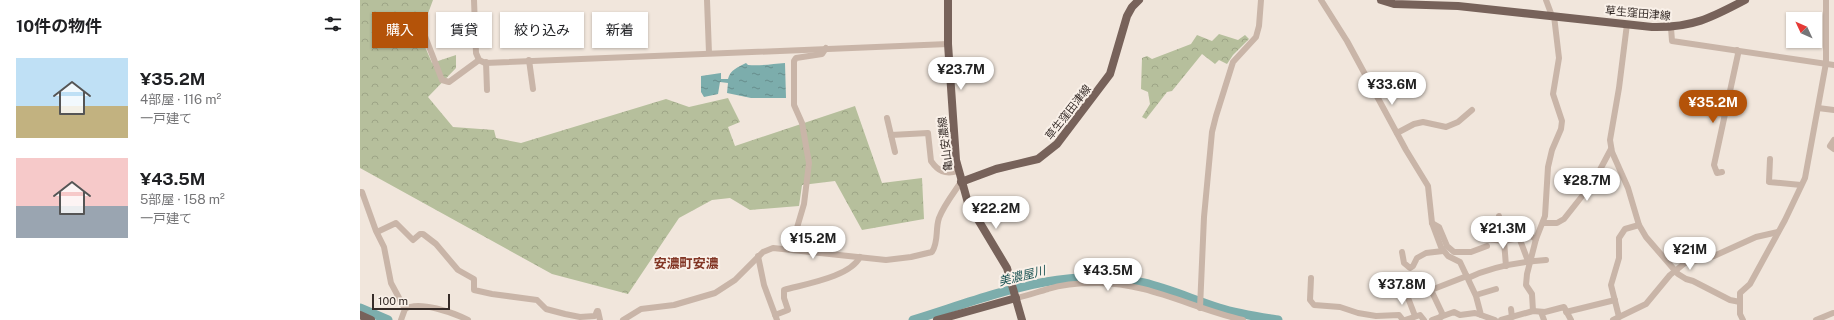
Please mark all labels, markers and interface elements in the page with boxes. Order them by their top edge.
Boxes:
street label: 草生窪田津線 [1605,4,1671,22]
chip: 購入 [372,12,428,48]
chip: 賃貸 [436,12,492,48]
chip: 絞り込み [500,12,584,48]
chip: 新着 [592,12,648,48]
north arrow [1786,12,1822,48]
map controls [1786,12,1822,48]
icon: filters [322,13,344,35]
text: 10件の物件 [16,16,102,36]
pin: ¥23.7M [928,57,994,91]
text: ¥23.7M [937,62,985,77]
text: ¥35.2M [140,69,205,89]
pin: ¥33.6M [1359,72,1425,106]
icon: home [48,74,96,122]
text: ¥33.6M [1367,77,1417,92]
street label: 草生窪田津線 [1043,82,1093,142]
pin: ¥35.2M [1680,90,1746,124]
text: 4部屋 · 116 m² [140,92,221,107]
text: ¥35.2M [1688,95,1738,110]
text: 一戸建て [140,111,192,126]
street label: 亀山安濃線 [936,116,954,172]
pin: ¥28.7M [1554,168,1620,202]
text: ¥43.5M [140,169,205,189]
text: ¥28.7M [1563,173,1611,188]
icon: home [48,174,96,222]
text: 5部屋 · 158 m² [140,192,225,207]
pin: ¥22.2M [963,196,1029,230]
text: ¥22.2M [971,201,1021,216]
text: 一戸建て [140,211,192,226]
pin: ¥21.3M [1470,216,1536,250]
text: ¥21.3M [1480,221,1526,236]
pin: ¥15.2M [780,226,846,260]
text: ¥15.2M [790,231,836,246]
pin: ¥21M [1666,237,1714,271]
text: ¥21M [1673,242,1707,257]
district label: 安濃町安濃 [653,256,719,271]
pin: ¥43.5M [1075,258,1141,292]
water label: 美濃屋川 [997,263,1049,289]
text: ¥43.5M [1083,263,1133,278]
pin: ¥37.8M [1369,272,1435,306]
text: ¥37.8M [1378,277,1426,292]
scale bar [372,292,450,311]
text: 100 m [378,295,408,307]

